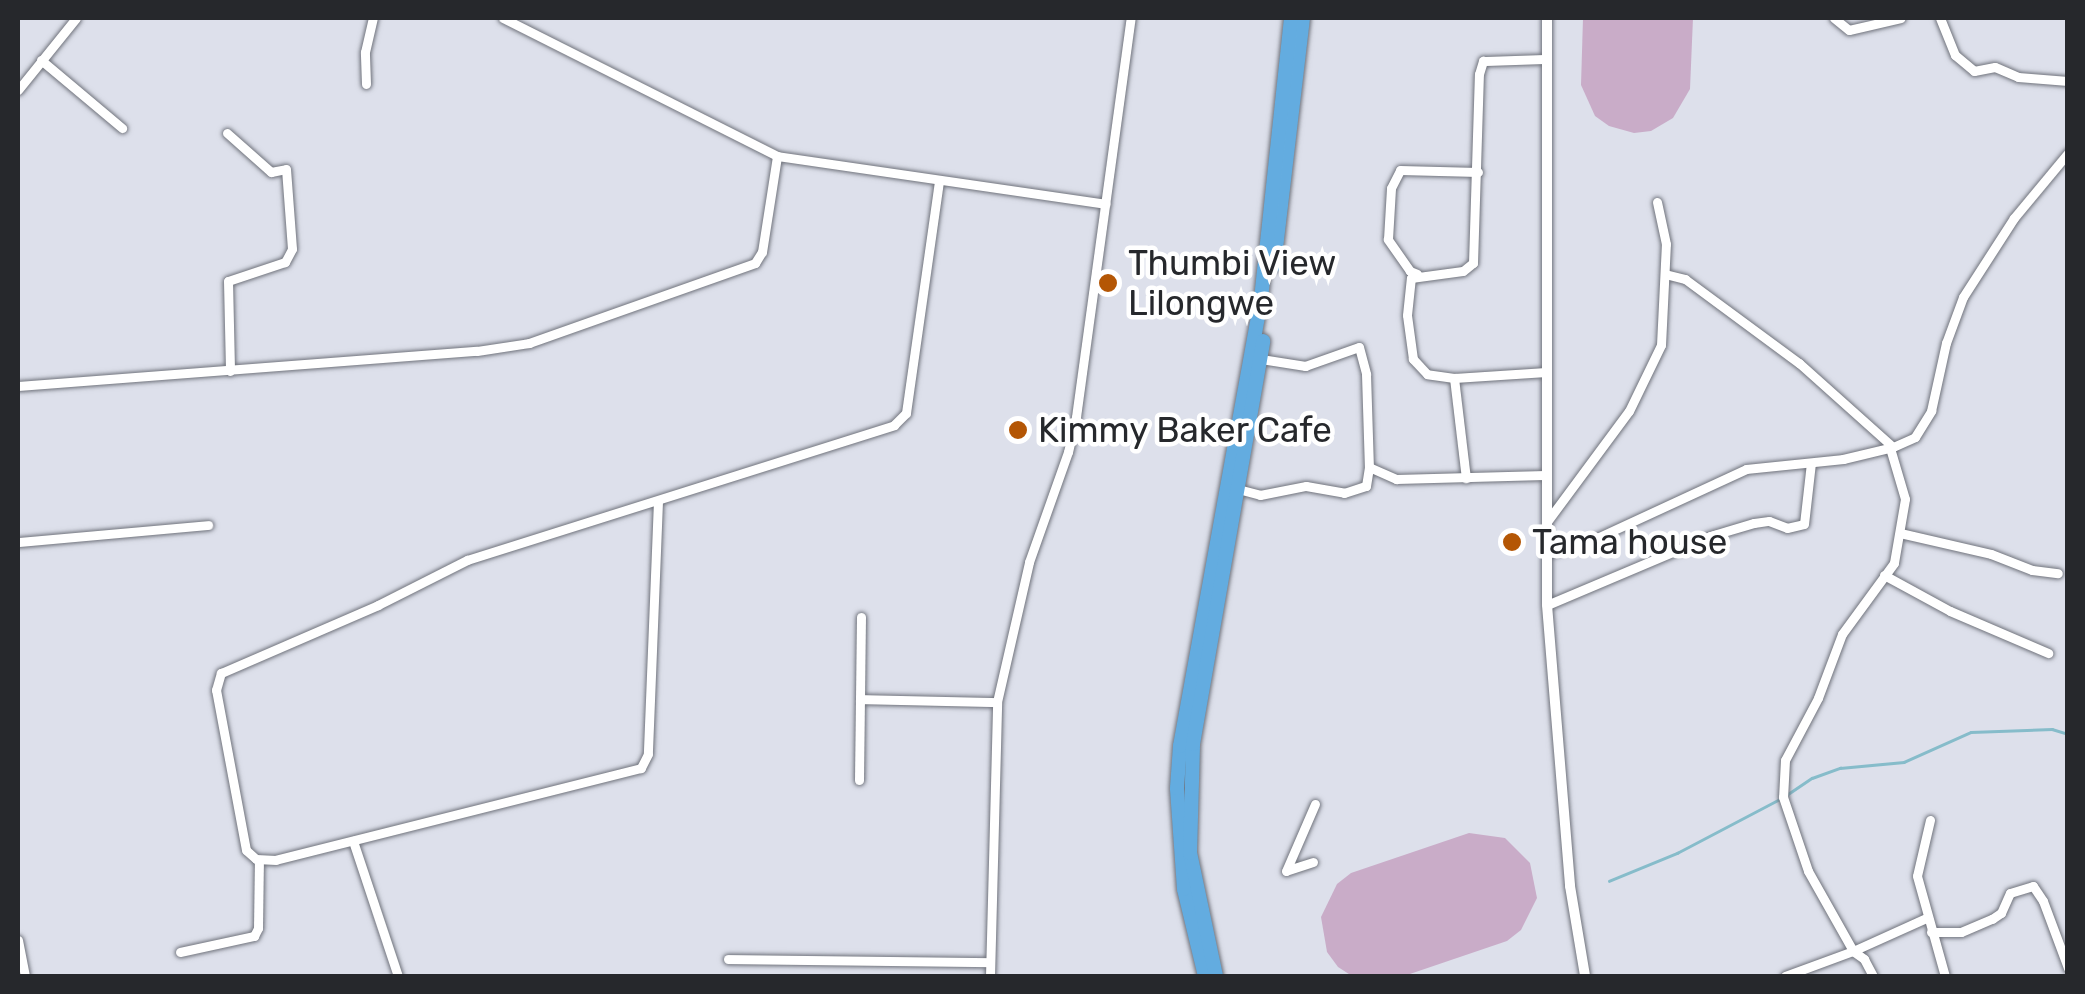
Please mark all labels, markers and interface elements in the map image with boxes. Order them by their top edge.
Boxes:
place label: Thumbi View Lilongwe [1128,242,1337,324]
marker: Thumbi View Lilongwe [1097,272,1119,294]
place label: Kimmy Baker Cafe [1038,409,1334,451]
marker: Kimmy Baker Cafe [1007,419,1029,441]
place label: Tama house [1532,521,1727,563]
marker: Tama house [1501,531,1523,553]

